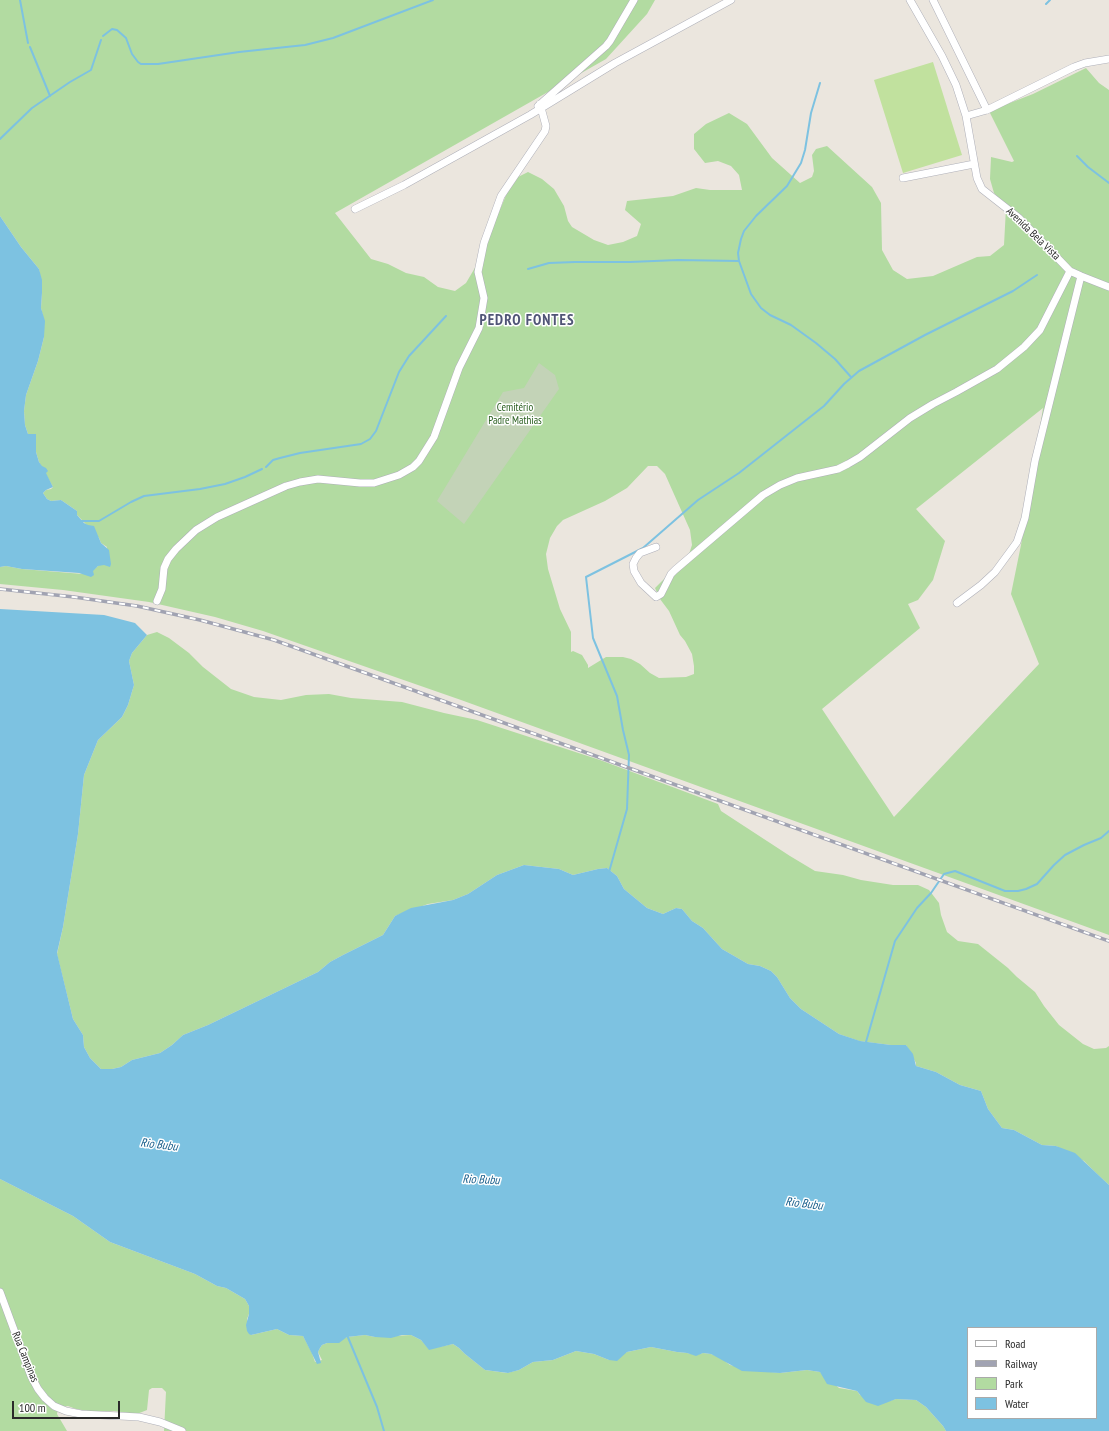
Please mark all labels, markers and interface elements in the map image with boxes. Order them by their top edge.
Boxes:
street label: Avenida Bela Vista [1003,205,1063,263]
district label: PEDRO FONTES [480,312,574,330]
park label: Cemitério Padre Mathias [488,401,542,427]
water label: Rio Bubu [140,1136,178,1154]
water label: Rio Bubu [462,1172,500,1188]
water label: Rio Bubu [785,1195,823,1213]
legend [967,1327,1097,1419]
street label: Rua Campinas [9,1330,41,1384]
text: Road [1005,1336,1025,1351]
text: Railway [1005,1356,1037,1371]
text: Park [1005,1376,1023,1391]
scale bar [14,1393,122,1419]
text: Water [1005,1396,1029,1411]
text: 100 m [19,1400,46,1415]

